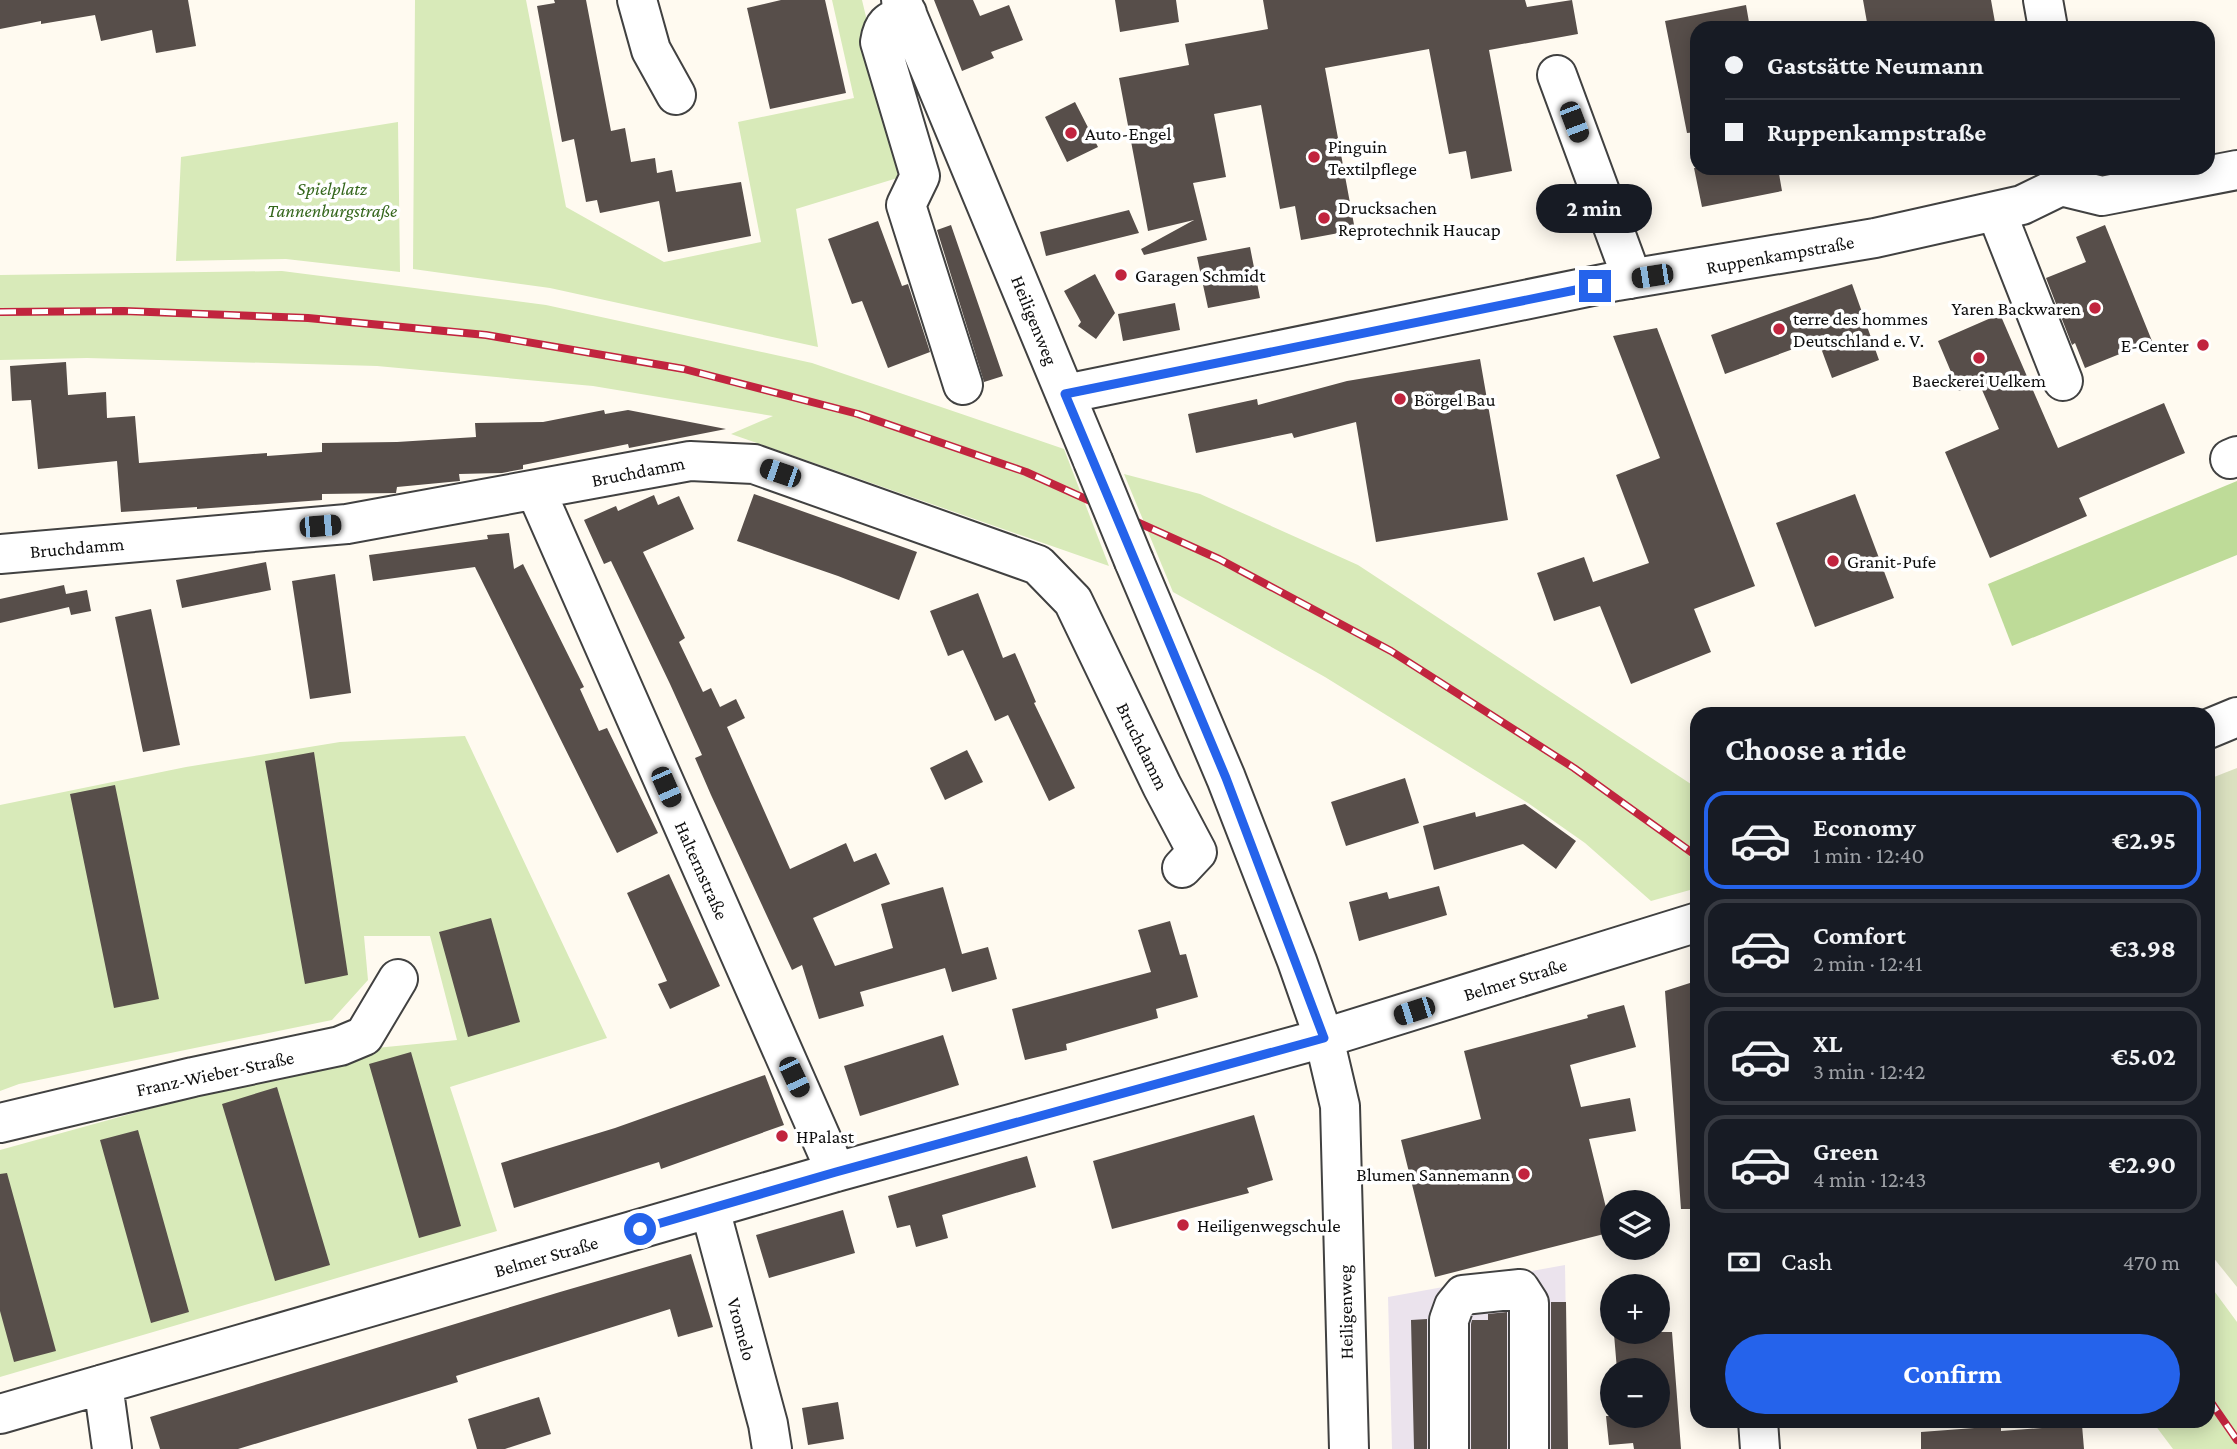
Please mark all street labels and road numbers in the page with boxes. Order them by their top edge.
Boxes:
street label: Ruppenkampstraße [1705,231,1856,278]
street label: Heiligenweg [1007,272,1062,368]
street label: Bruchdamm [590,452,687,491]
street label: Bruchdamm [29,533,125,562]
street label: Bruchdamm [1112,699,1173,793]
street label: Halternstraße [670,818,733,923]
street label: Belmer Straße [1461,954,1569,1005]
street label: Franz-Wieber-Straße [134,1047,296,1100]
street label: Belmer Straße [492,1232,600,1281]
street label: Heiligenweg [1334,1264,1357,1360]
street label: Vromelo [723,1295,760,1363]

